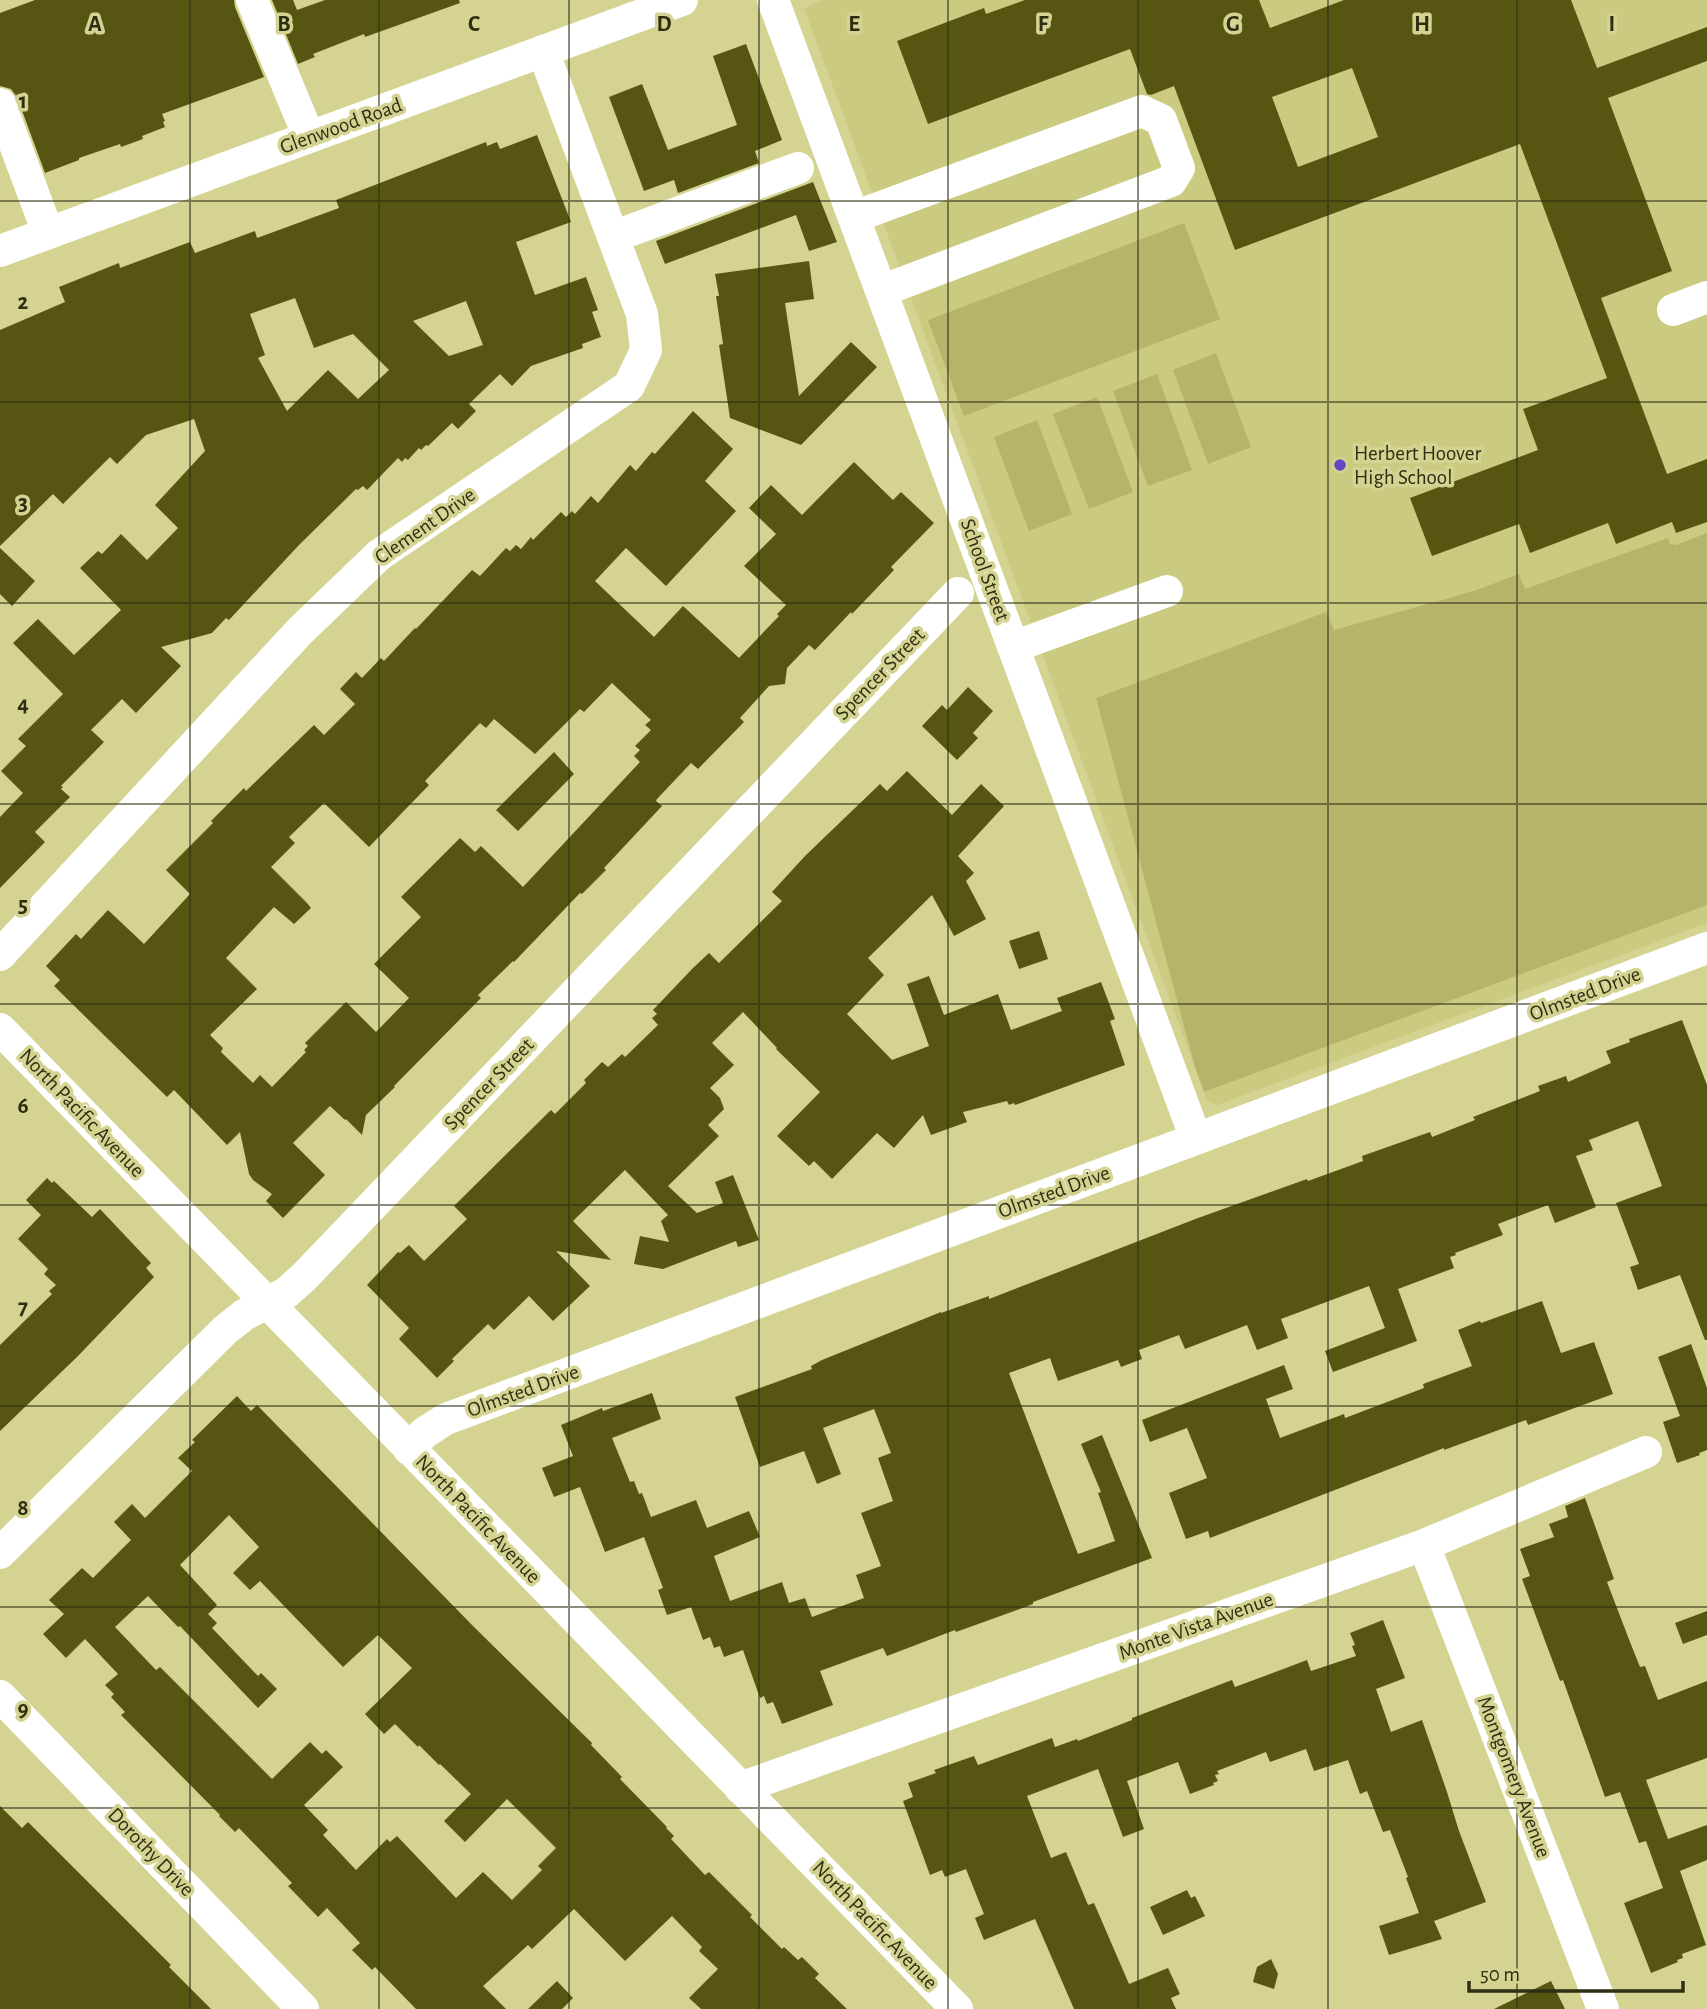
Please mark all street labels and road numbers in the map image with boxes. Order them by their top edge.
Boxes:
street label: Glenwood Road [277,94,405,158]
street label: Clement Drive [371,484,479,568]
street label: School Street [957,516,1013,624]
street label: Spencer Street [831,624,929,724]
street label: Olmsted Drive [1527,963,1643,1025]
street label: Spencer Street [440,1034,538,1134]
street label: North Pacific Avenue [16,1045,148,1181]
street label: Olmsted Drive [995,1162,1113,1222]
street label: Olmsted Drive [464,1361,582,1421]
street label: North Pacific Avenue [412,1451,544,1587]
street label: Monte Vista Avenue [1116,1588,1276,1664]
street label: Montgomery Avenue [1474,1693,1554,1861]
street label: Dorothy Drive [104,1804,198,1900]
street label: North Pacific Avenue [809,1857,941,1993]

